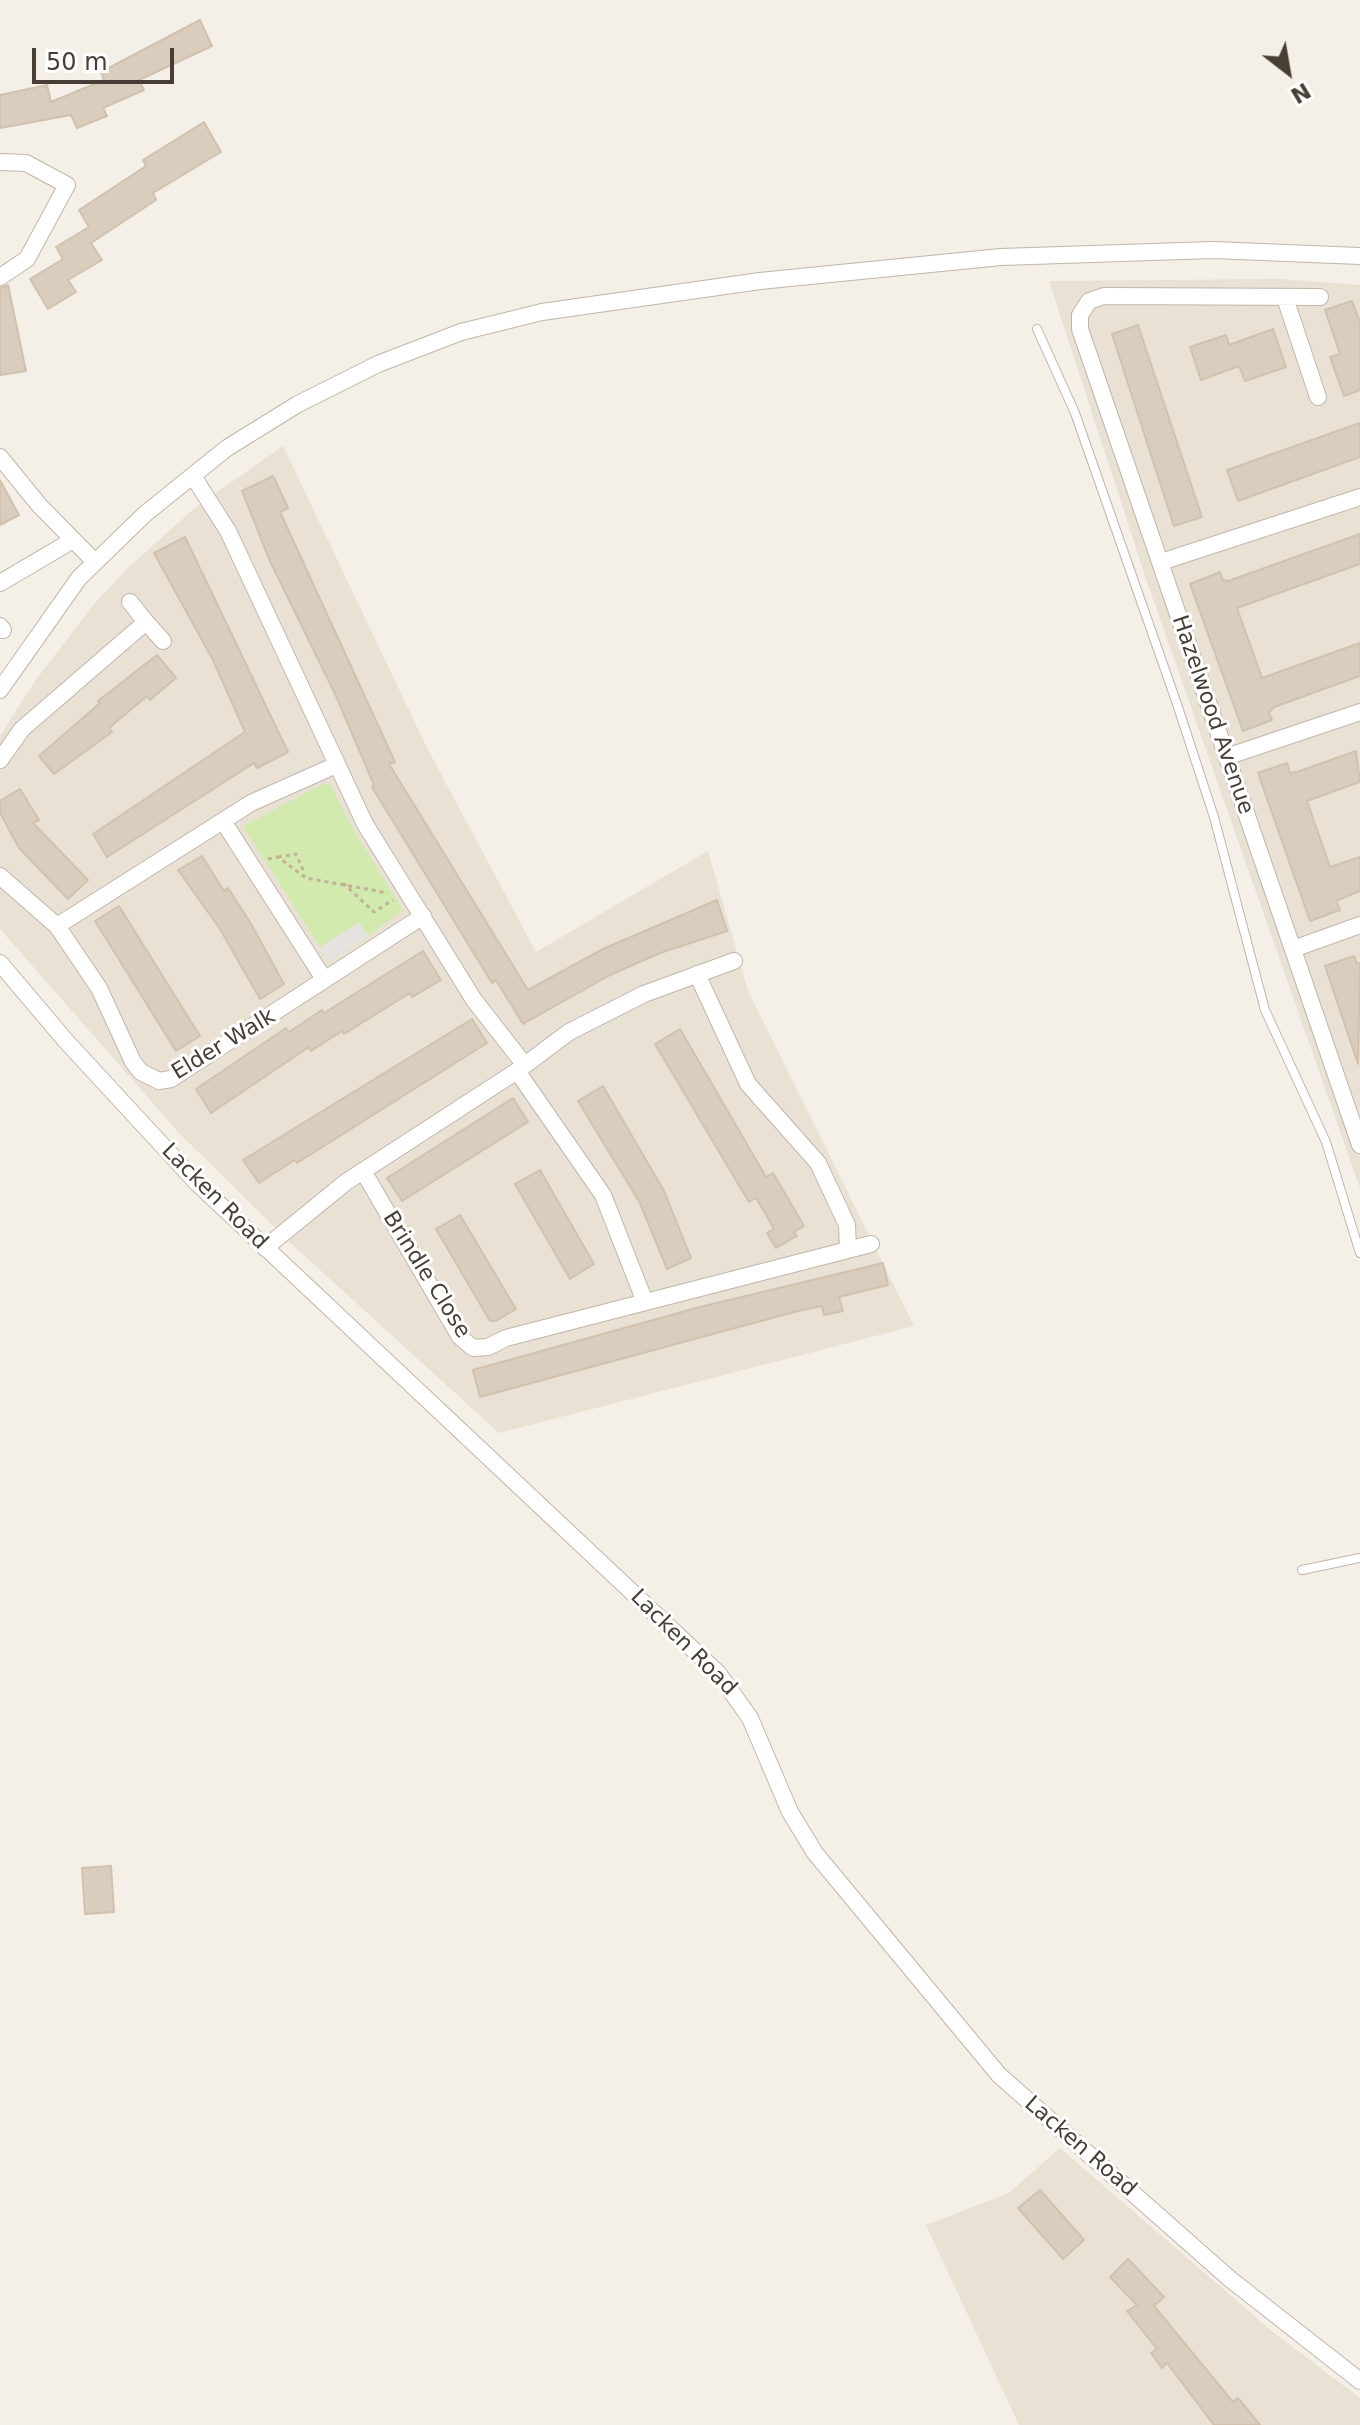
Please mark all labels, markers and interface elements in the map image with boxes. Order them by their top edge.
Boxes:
scale bar [36,32,178,82]
north arrow [1248,32,1328,112]
text: 50 m [46,48,108,76]
text: N [1286,78,1315,108]
street label: Hazelwood Avenue [1166,612,1258,818]
street label: Elder Walk [167,1004,281,1086]
street label: Lacken Road [155,1138,273,1256]
street label: Brindle Close [376,1207,476,1343]
street label: Lacken Road [624,1584,742,1702]
street label: Lacken Road [1019,2091,1141,2203]

